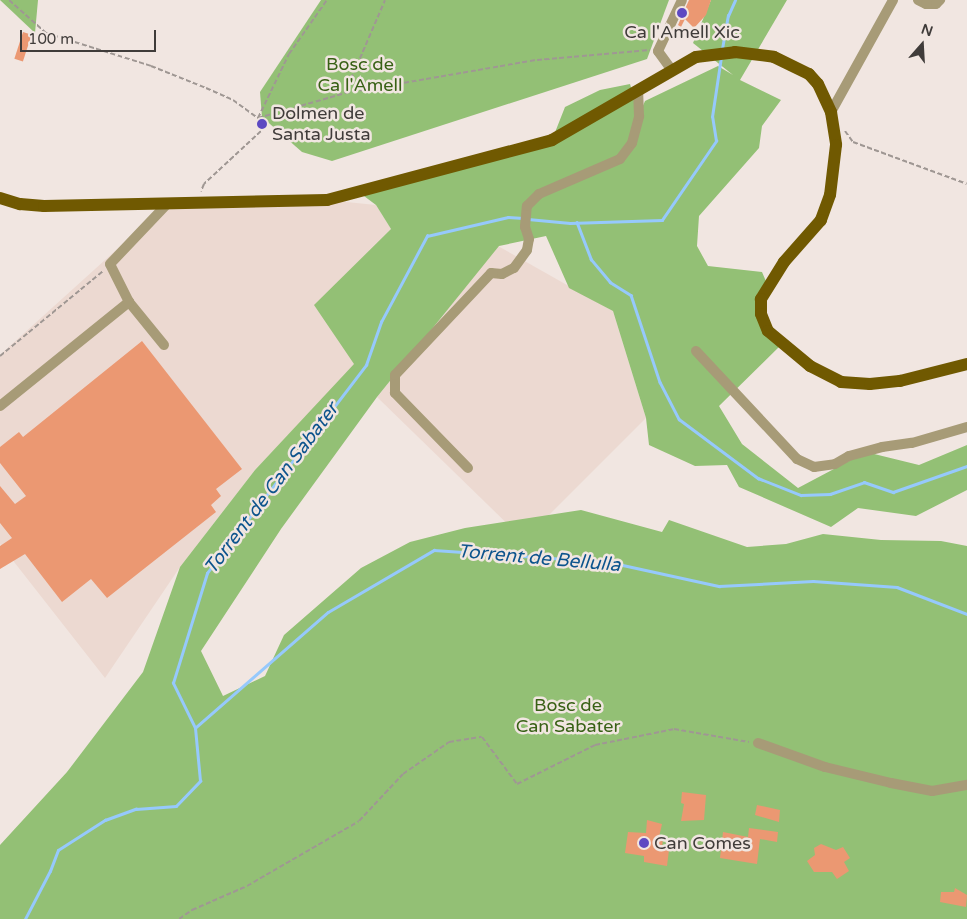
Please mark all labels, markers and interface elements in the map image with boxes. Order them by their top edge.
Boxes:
marker: Ca l'Amell Xic [676,7,688,19]
scale bar [22,20,159,52]
north arrow [897,20,947,70]
text: N [919,20,935,40]
place label: Ca l'Amell Xic [624,21,740,43]
text: 100 m [28,30,74,48]
park label: Bosc de Ca l'Amell [318,54,402,96]
place label: Dolmen de Santa Justa [272,103,371,146]
marker: Dolmen de Santa Justa [256,118,268,130]
water label: Torrent de Can Sabater [200,399,344,579]
water label: Torrent de Bellulla [457,541,621,577]
park label: Bosc de Can Sabater [516,695,620,738]
place label: Can Comes [654,832,751,854]
marker: Can Comes [638,837,650,849]

